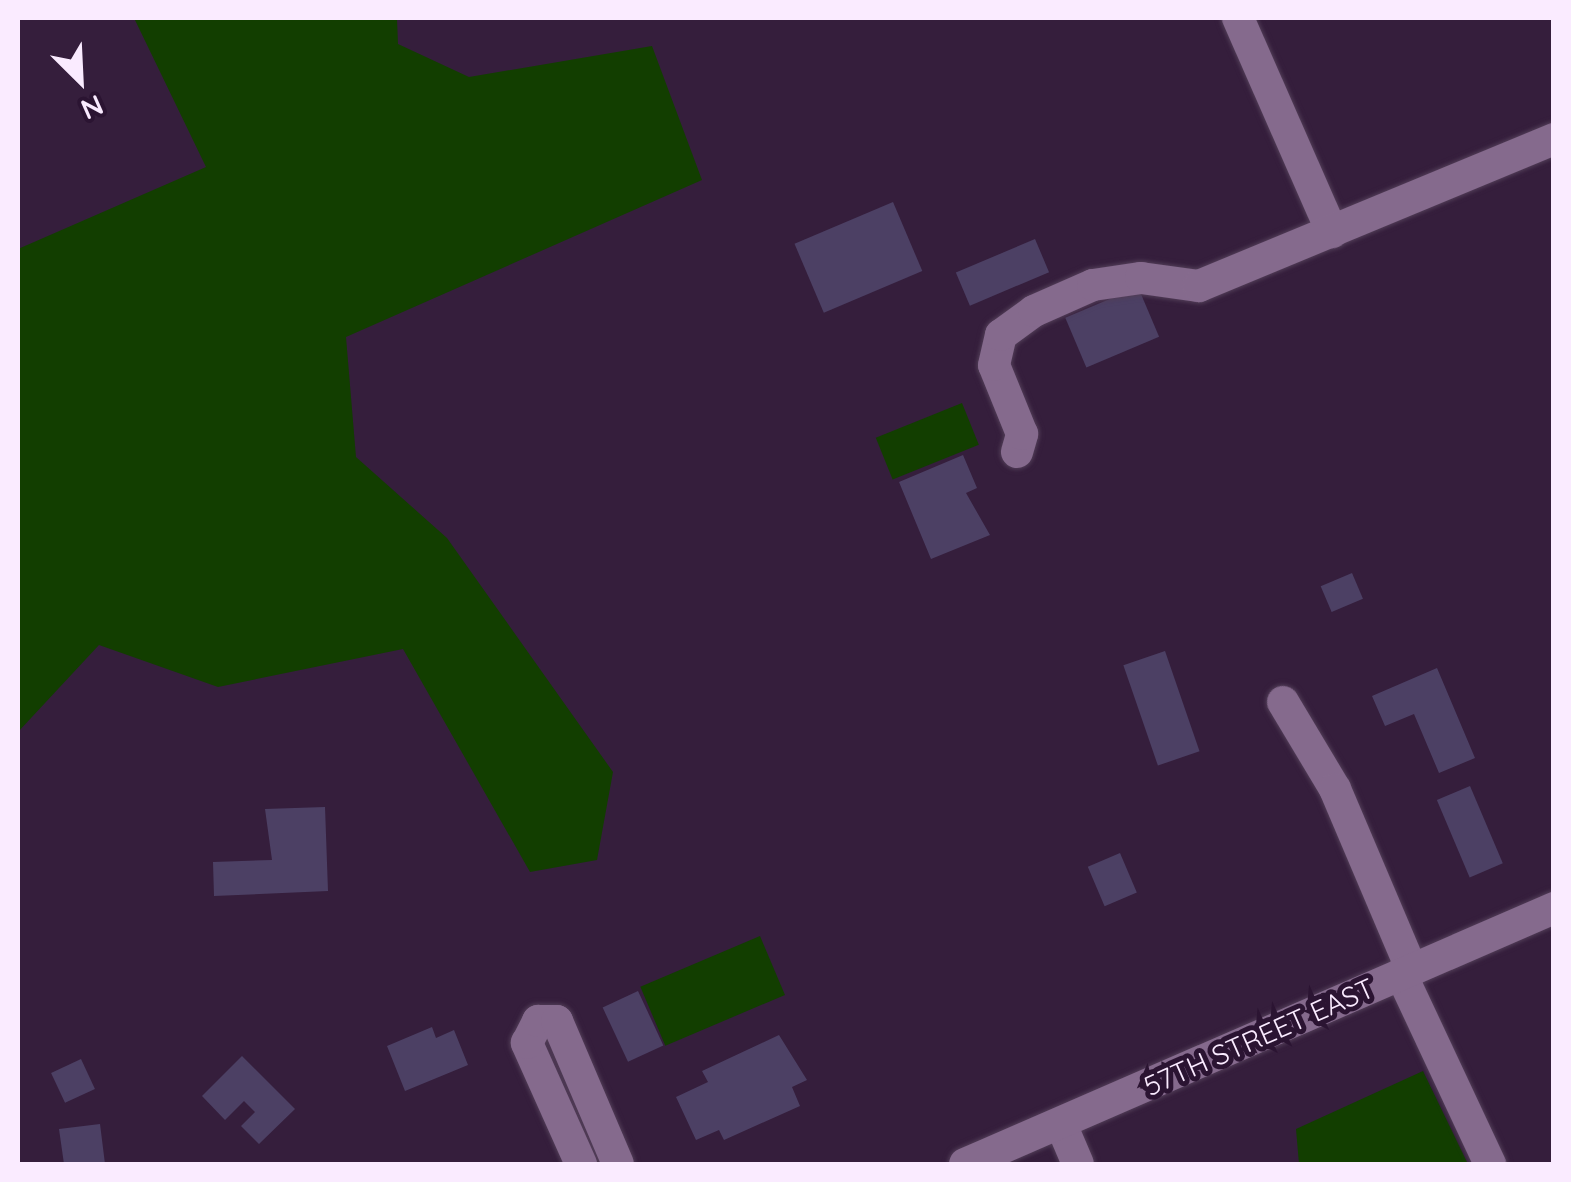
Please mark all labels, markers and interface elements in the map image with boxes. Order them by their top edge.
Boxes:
north arrow [30,30,130,130]
text: N [76,88,109,128]
street label: 57TH STREET EAST [1139,971,1379,1103]

